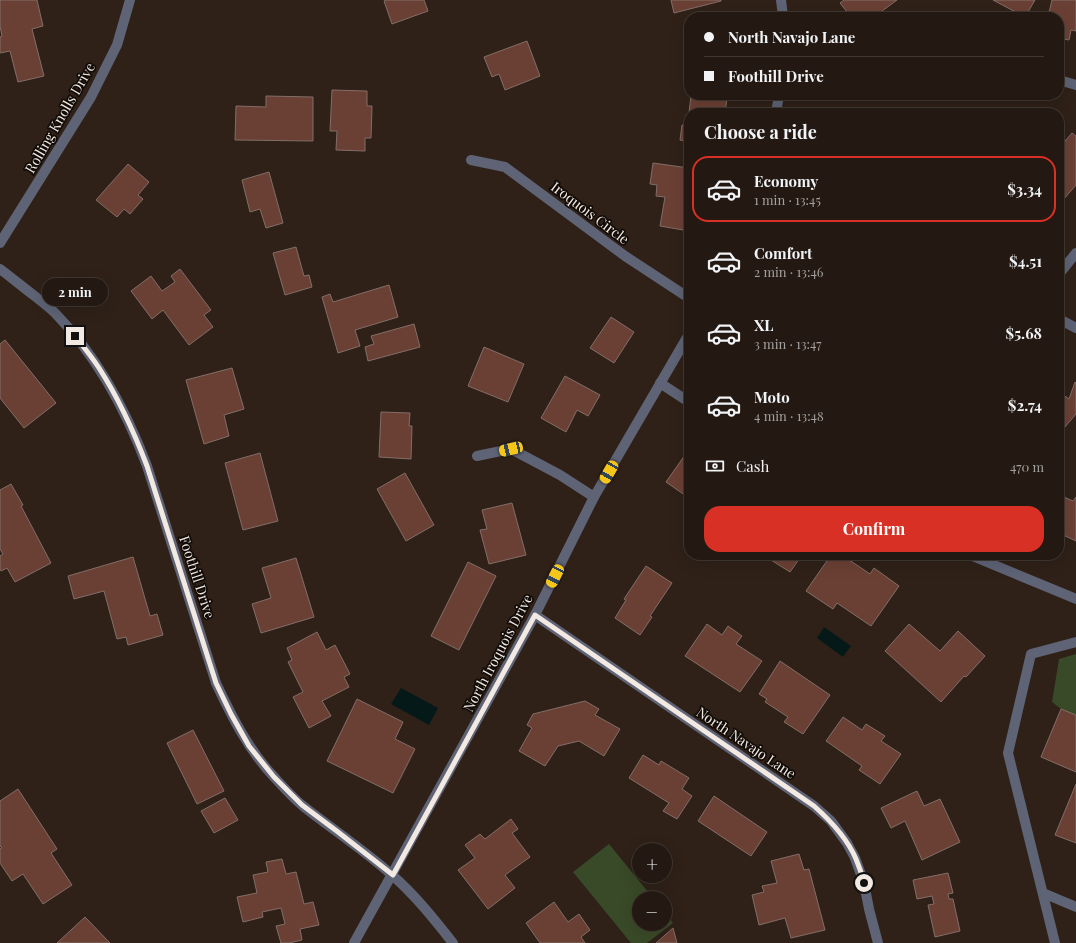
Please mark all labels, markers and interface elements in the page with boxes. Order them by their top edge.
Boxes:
text: North Navajo Lane [728,27,855,47]
street label: Rolling Knolls Drive [20,59,99,177]
text: Foothill Drive [728,66,824,86]
text: Choose a ride [704,120,817,144]
icon: car [706,171,742,207]
text: Economy [754,171,818,191]
street label: Iroquois Circle [547,177,633,248]
text: $3.34 [1007,179,1042,199]
text: 1 min · 13:45 [754,191,821,208]
icon: car [706,243,742,279]
text: Comfort [754,243,812,263]
text: $4.51 [1009,251,1042,271]
text: 2 min · 13:46 [754,263,824,280]
callout: 2 min [42,278,108,306]
text: 2 min [58,283,92,300]
icon: car [706,315,742,351]
text: XL [754,315,774,335]
text: $5.68 [1006,323,1042,343]
route end [66,327,84,345]
text: 3 min · 13:47 [754,335,822,352]
icon: car [706,387,742,423]
text: Moto [754,387,790,407]
text: $2.74 [1008,395,1042,415]
text: 4 min · 13:48 [754,407,824,424]
car [498,440,524,458]
icon: cash [704,455,726,477]
text: Cash [736,456,769,476]
text: 470 m [1010,458,1044,475]
car [598,459,620,485]
button: Confirm [704,506,1044,552]
street label: Foothill Drive [175,533,220,621]
car [544,563,566,589]
street label: North Iroquois Drive [459,591,537,715]
street label: North Navajo Lane [693,702,800,783]
map controls [632,843,672,931]
button: + [632,843,672,883]
route start [855,874,873,892]
button: − [632,891,672,931]

